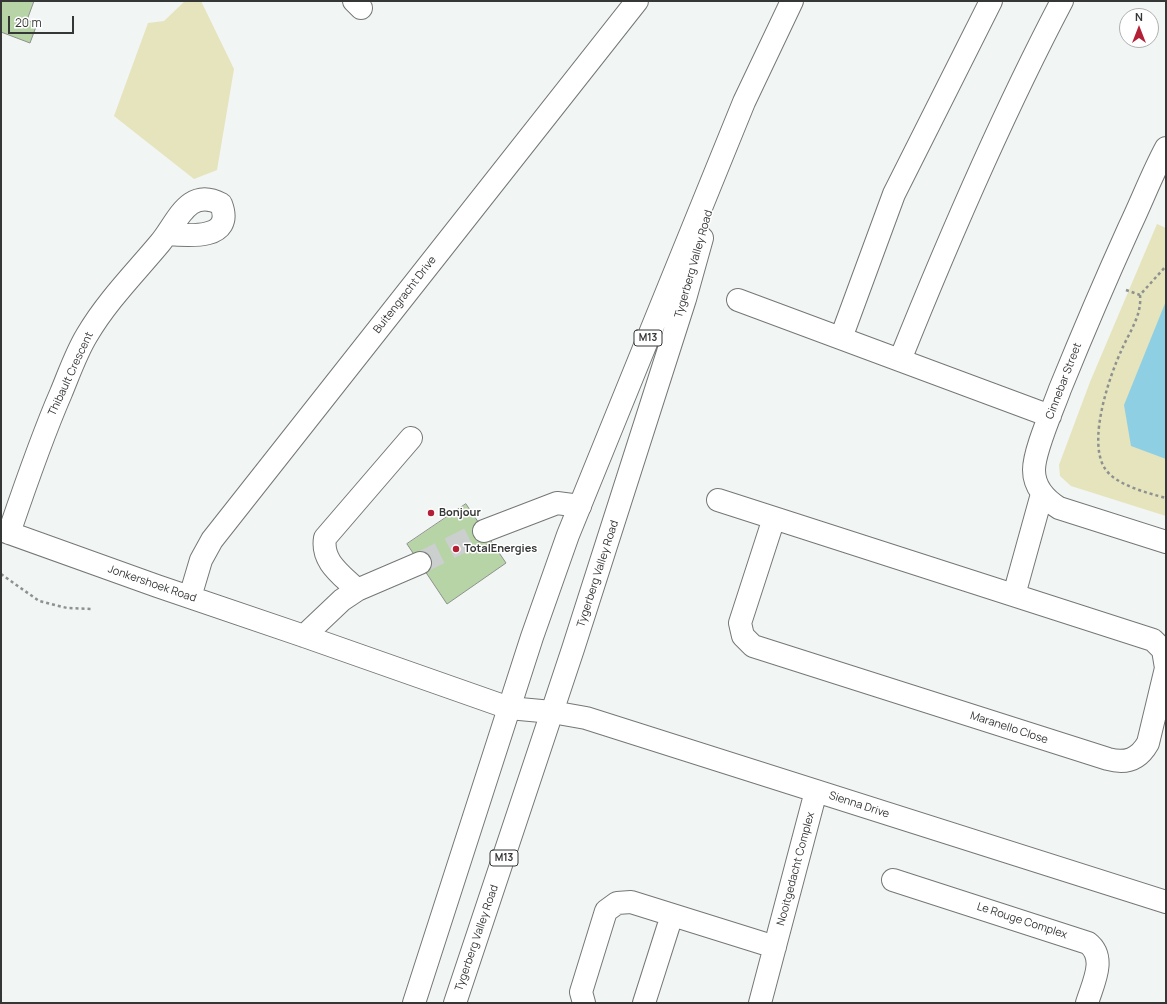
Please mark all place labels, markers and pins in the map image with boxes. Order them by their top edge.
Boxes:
place label: Bonjour [439,506,481,520]
marker: Bonjour [426,508,436,518]
place label: TotalEnergies [464,542,537,556]
marker: TotalEnergies [451,544,461,554]

